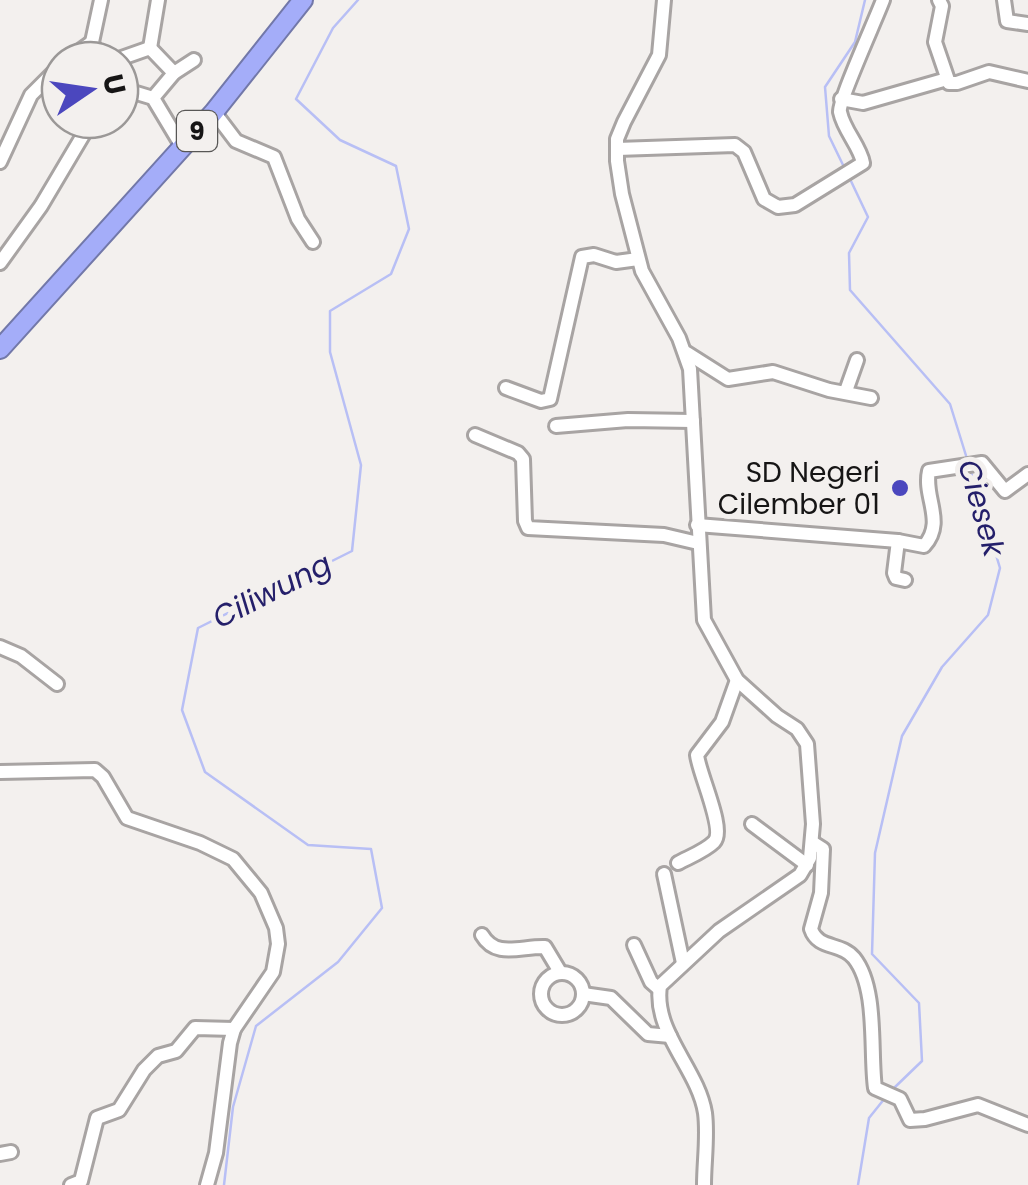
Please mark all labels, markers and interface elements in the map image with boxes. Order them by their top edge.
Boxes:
north arrow [40,40,140,140]
text: U [93,70,135,98]
road number: 9 [177,111,217,151]
place label: SD Negeri Cilember 01 [718,453,880,524]
water label: Ciesek [947,454,1016,563]
marker: SD Negeri Cilember 01 [889,477,911,499]
water label: Ciliwung [205,542,339,639]

